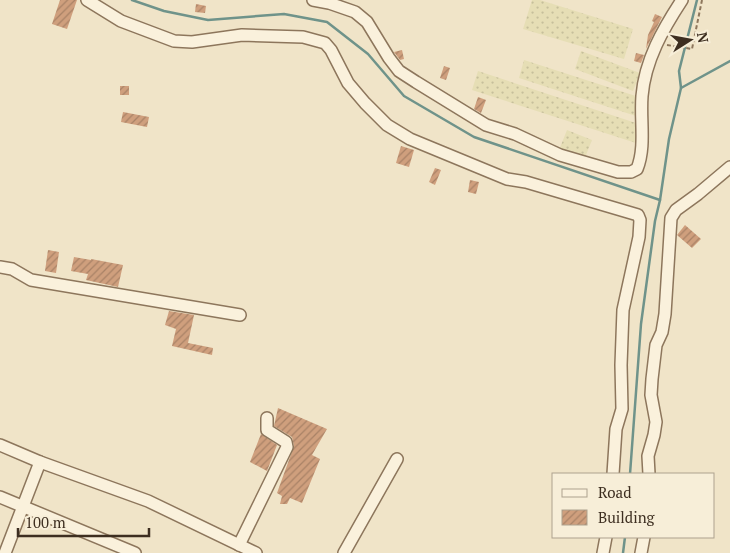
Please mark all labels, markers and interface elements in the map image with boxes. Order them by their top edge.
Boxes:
north arrow [665,15,715,65]
text: N [693,30,714,45]
legend [552,473,715,538]
text: Road [598,482,631,502]
scale bar [18,506,149,538]
text: Building [598,507,656,527]
text: 100 m [25,512,66,532]

